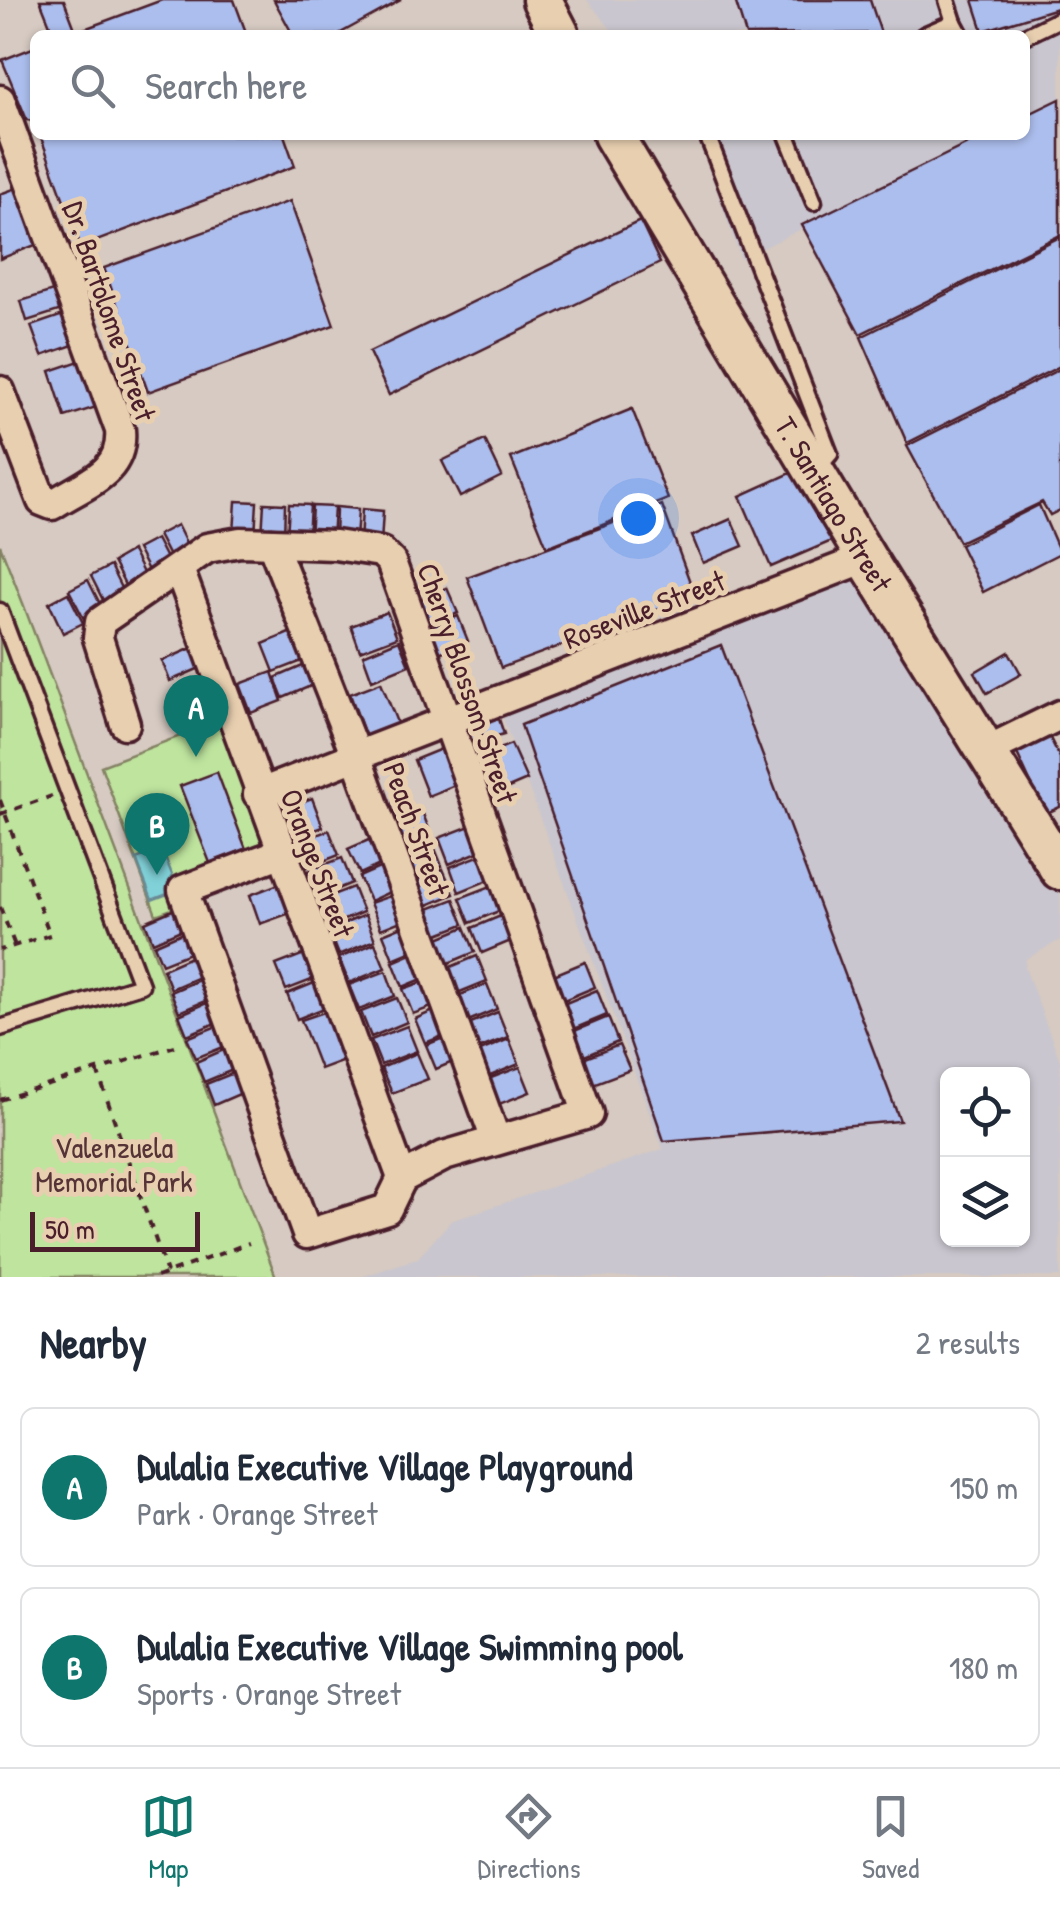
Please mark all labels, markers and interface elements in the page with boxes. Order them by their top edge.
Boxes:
search box [30,30,1030,140]
icon: search [65,58,120,113]
text: Search here [145,59,307,111]
street label: Dr. Bartolome Street [54,196,166,427]
street label: T. Santiago Street [766,409,902,600]
your location [613,493,664,544]
street label: Cherry Blossom Street [408,558,528,809]
street label: Roseville Street [558,560,731,658]
pin: A [164,674,228,757]
street label: Peach Street [374,757,460,902]
street label: Orange Street [271,783,365,943]
pin: B [124,792,190,875]
map controls [940,1067,1030,1247]
button: locate [940,1067,1030,1157]
park label: Valenzuela Memorial Park [35,1127,193,1201]
button: layers [940,1157,1030,1247]
scale bar [30,1207,200,1252]
text: 50 m [45,1210,95,1248]
text: Nearby [40,1314,147,1371]
text: 2 results [916,1321,1020,1364]
text: Dulalia Executive Village Playground [137,1440,632,1492]
text: A [67,1466,82,1509]
text: 150 m [949,1466,1018,1509]
text: Park · Orange Street [137,1492,378,1535]
text: Dulalia Executive Village Swimming pool [137,1620,683,1672]
text: B [66,1646,83,1689]
text: 180 m [949,1646,1018,1689]
text: Sports · Orange Street [137,1672,401,1715]
tab: Map [141,1789,196,1887]
tab: Directions [477,1789,580,1887]
tab: Saved [862,1789,919,1887]

